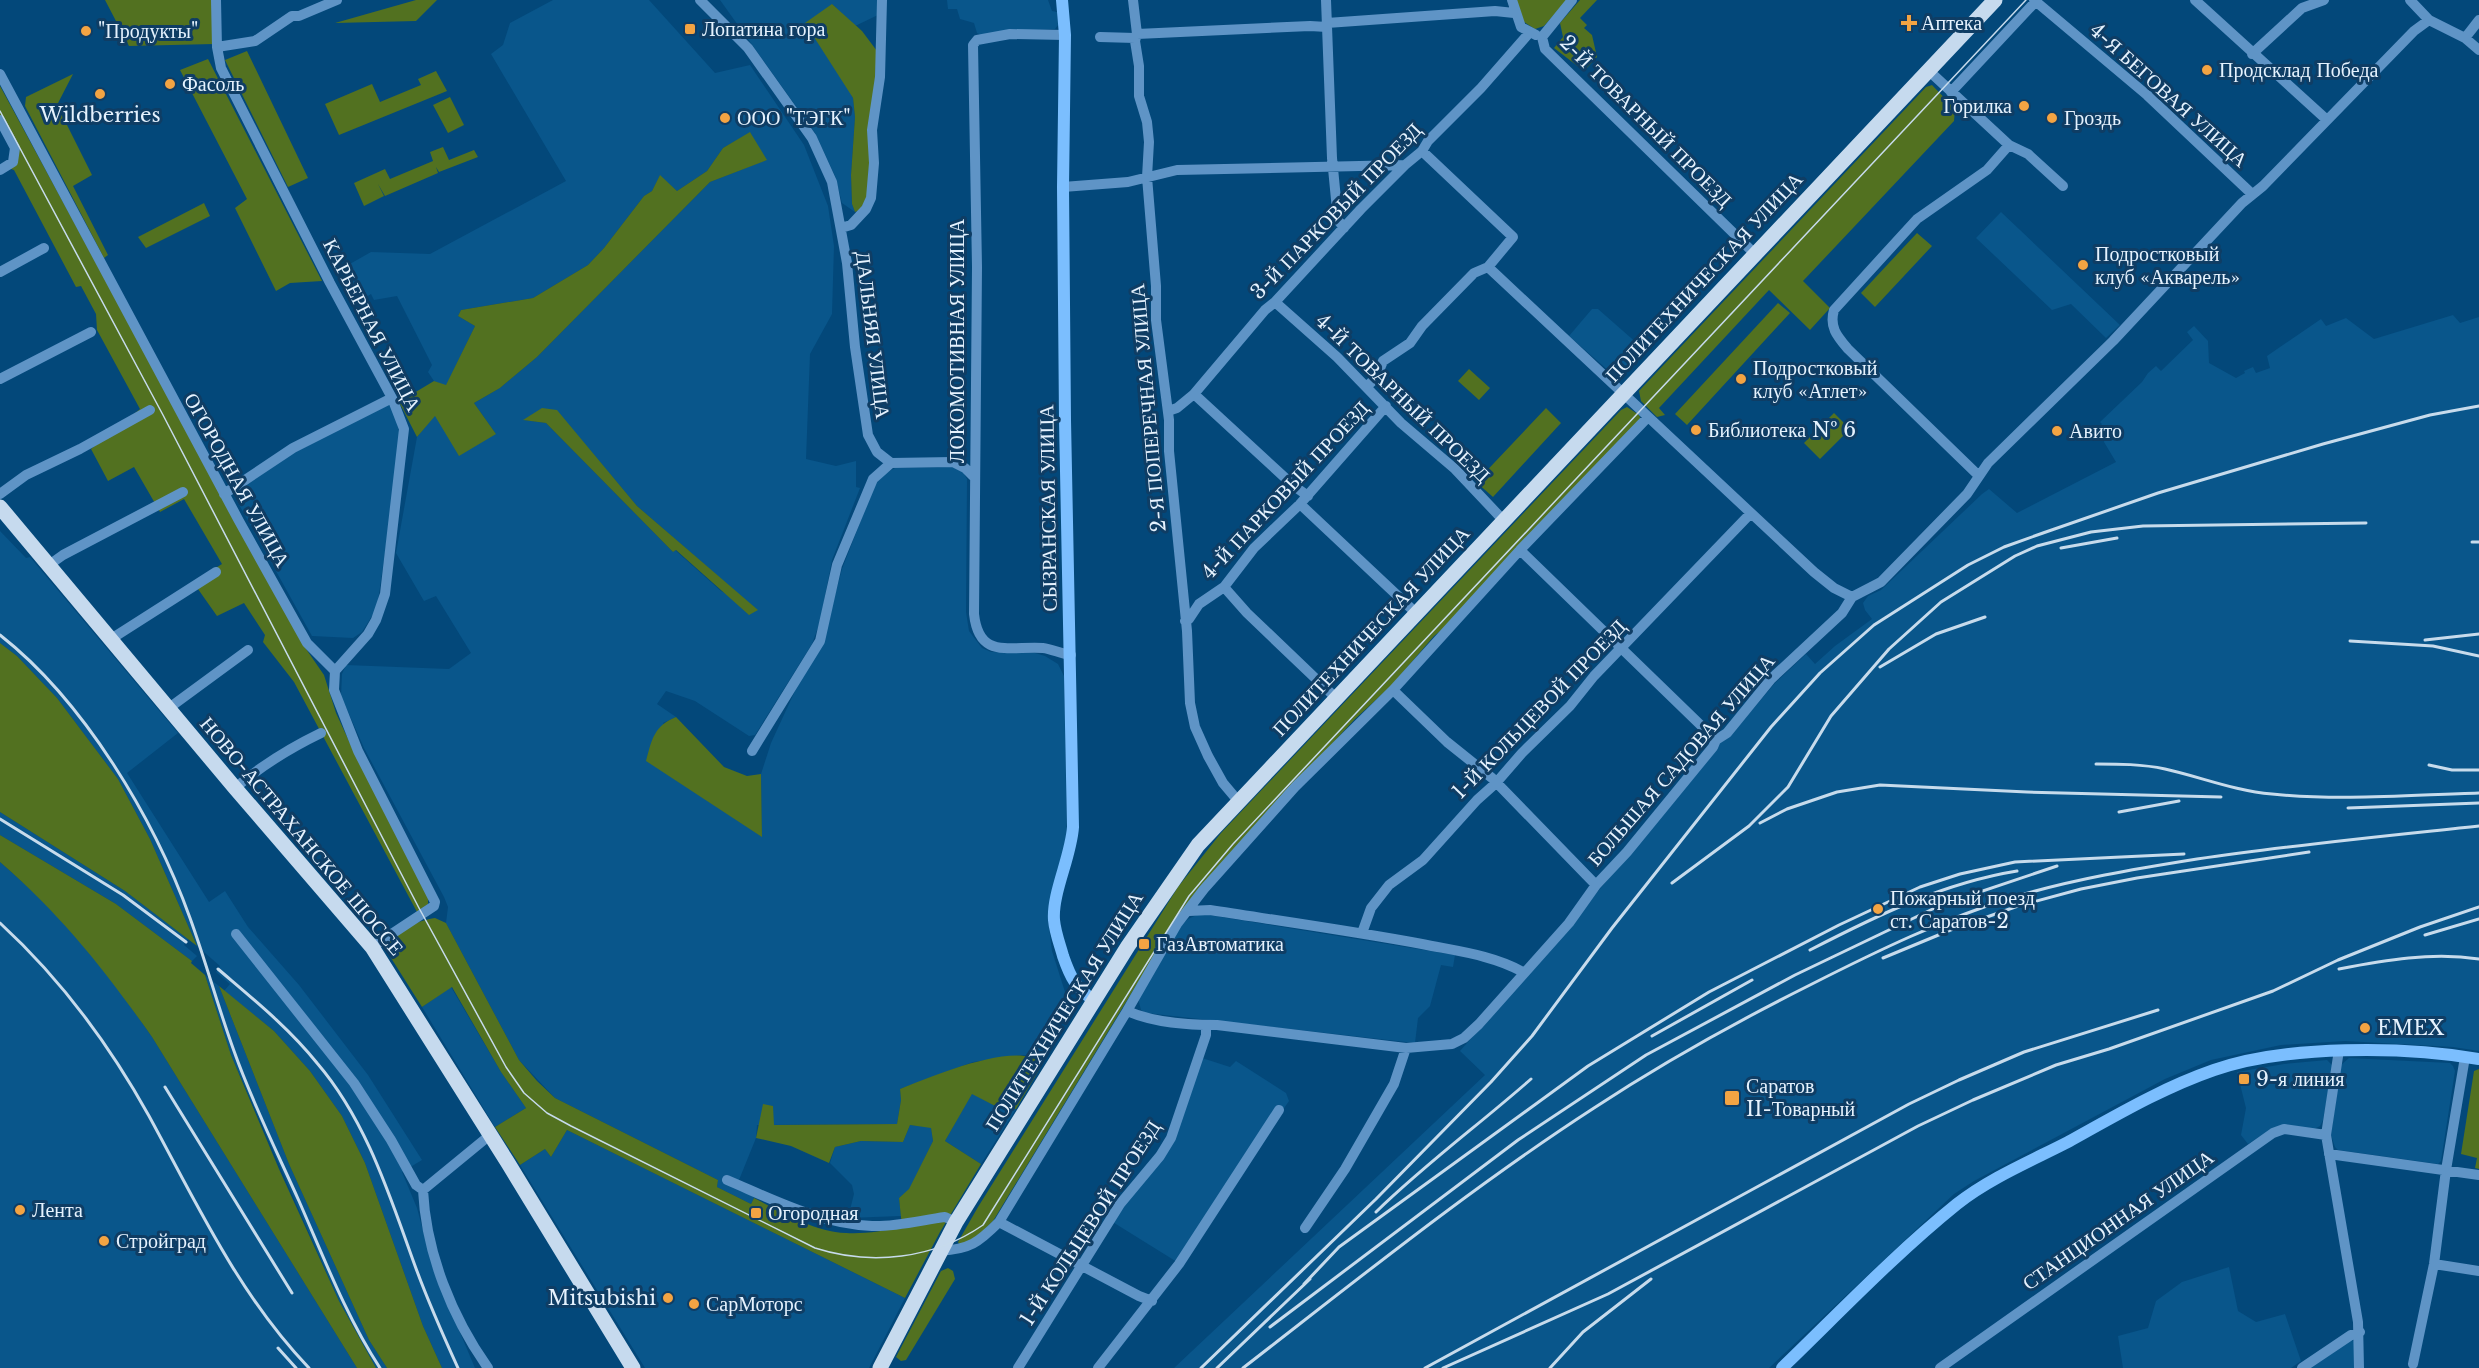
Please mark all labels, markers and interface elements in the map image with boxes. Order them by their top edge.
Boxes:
place label: Аптека [1921,11,1982,35]
marker: Аптека [1902,16,1916,30]
place label: Лопатина гора [702,17,826,41]
street label: 4-Я БЕГОВАЯ УЛИЦА [2085,18,2253,172]
place label: "Продукты" [98,19,198,43]
marker: Лопатина гора [683,22,697,36]
marker: "Продукты" [79,24,93,38]
street label: 2-Й ТОВАРНЫЙ ПРОЕЗД [1555,30,1737,212]
place label: Продсклад Победа [2219,58,2379,82]
marker: Продсклад Победа [2200,63,2214,77]
place label: Фасоль [182,72,244,96]
marker: Фасоль [163,77,177,91]
marker: Wildberries [93,87,107,101]
place label: Горилка [1943,94,2012,118]
marker: Горилка [2017,99,2031,113]
place label: Wildberries [38,103,161,127]
place label: ООО "ТЭГК" [737,106,851,130]
place label: Гроздь [2064,106,2121,130]
marker: ООО "ТЭГК" [718,111,732,125]
marker: Гроздь [2045,111,2059,125]
street label: 3-Й ПАРКОВЫЙ ПРОЕЗД [1246,118,1427,304]
street label: ПОЛИТЕХНИЧЕСКАЯ УЛИЦА [1600,167,1808,387]
street label: ЛОКОМОТИВНАЯ УЛИЦА [945,218,969,463]
street label: КАРЬЕРНАЯ УЛИЦА [318,235,426,416]
place label: Подростковый клуб «Акварель» [2095,242,2240,289]
street label: ДАЛЬНЯЯ УЛИЦА [851,250,895,421]
marker: Подростковый клуб «Акварель» [2076,258,2090,272]
street label: 2-Я ПОПЕРЕЧНАЯ УЛИЦА [1125,282,1171,533]
street label: 4-Й ТОВАРНЫЙ ПРОЕЗД [1311,309,1495,488]
place label: Подростковый клуб «Атлет» [1753,356,1878,403]
marker: Подростковый клуб «Атлет» [1734,372,1748,386]
street label: ОГОРОДНАЯ УЛИЦА [179,389,295,572]
street label: 4-Й ПАРКОВЫЙ ПРОЕЗД [1196,396,1374,584]
street label: СЫЗРАНСКАЯ УЛИЦА [1034,404,1062,612]
place label: Библиотека № 6 [1708,418,1856,442]
place label: Авито [2069,419,2122,443]
marker: Библиотека № 6 [1689,423,1703,437]
marker: Авито [2050,424,2064,438]
street label: ПОЛИТЕХНИЧЕСКАЯ УЛИЦА [1267,521,1475,741]
street label: 1-Й КОЛЬЦЕВОЙ ПРОЕЗД [1447,614,1631,803]
street label: БОЛЬШАЯ САДОВАЯ УЛИЦА [1582,649,1780,871]
street label: НОВО-АСТРАХАНСКОЕ ШОССЕ [195,712,409,960]
street label: ПОЛИТЕХНИЧЕСКАЯ УЛИЦА [980,886,1148,1135]
place label: Пожарный поезд ст. Саратов-2 [1890,886,2035,933]
marker: Пожарный поезд ст. Саратов-2 [1871,902,1885,916]
place label: ГазАвтоматика [1156,932,1284,956]
marker: ГазАвтоматика [1137,937,1151,951]
place label: EMEX [2377,1016,2445,1040]
marker: EMEX [2358,1021,2372,1035]
place label: 9-я линия [2256,1067,2344,1091]
marker: 9-я линия [2237,1072,2251,1086]
place label: Саратов II-Товарный [1746,1074,1856,1121]
marker: Саратов II-Товарный [1723,1089,1741,1107]
street label: 1-Й КОЛЬЦЕВОЙ ПРОЕЗД [1015,1116,1165,1330]
street label: СТАНЦИОННАЯ УЛИЦА [2018,1144,2219,1295]
place label: Лента [32,1198,83,1222]
place label: Огородная [768,1201,859,1225]
marker: Лента [13,1203,27,1217]
marker: Огородная [749,1206,763,1220]
place label: Стройград [116,1229,206,1253]
marker: Стройград [97,1234,111,1248]
place label: Mitsubishi [548,1286,656,1310]
marker: Mitsubishi [661,1291,675,1305]
place label: СарМоторс [706,1292,803,1316]
marker: СарМоторс [687,1297,701,1311]

